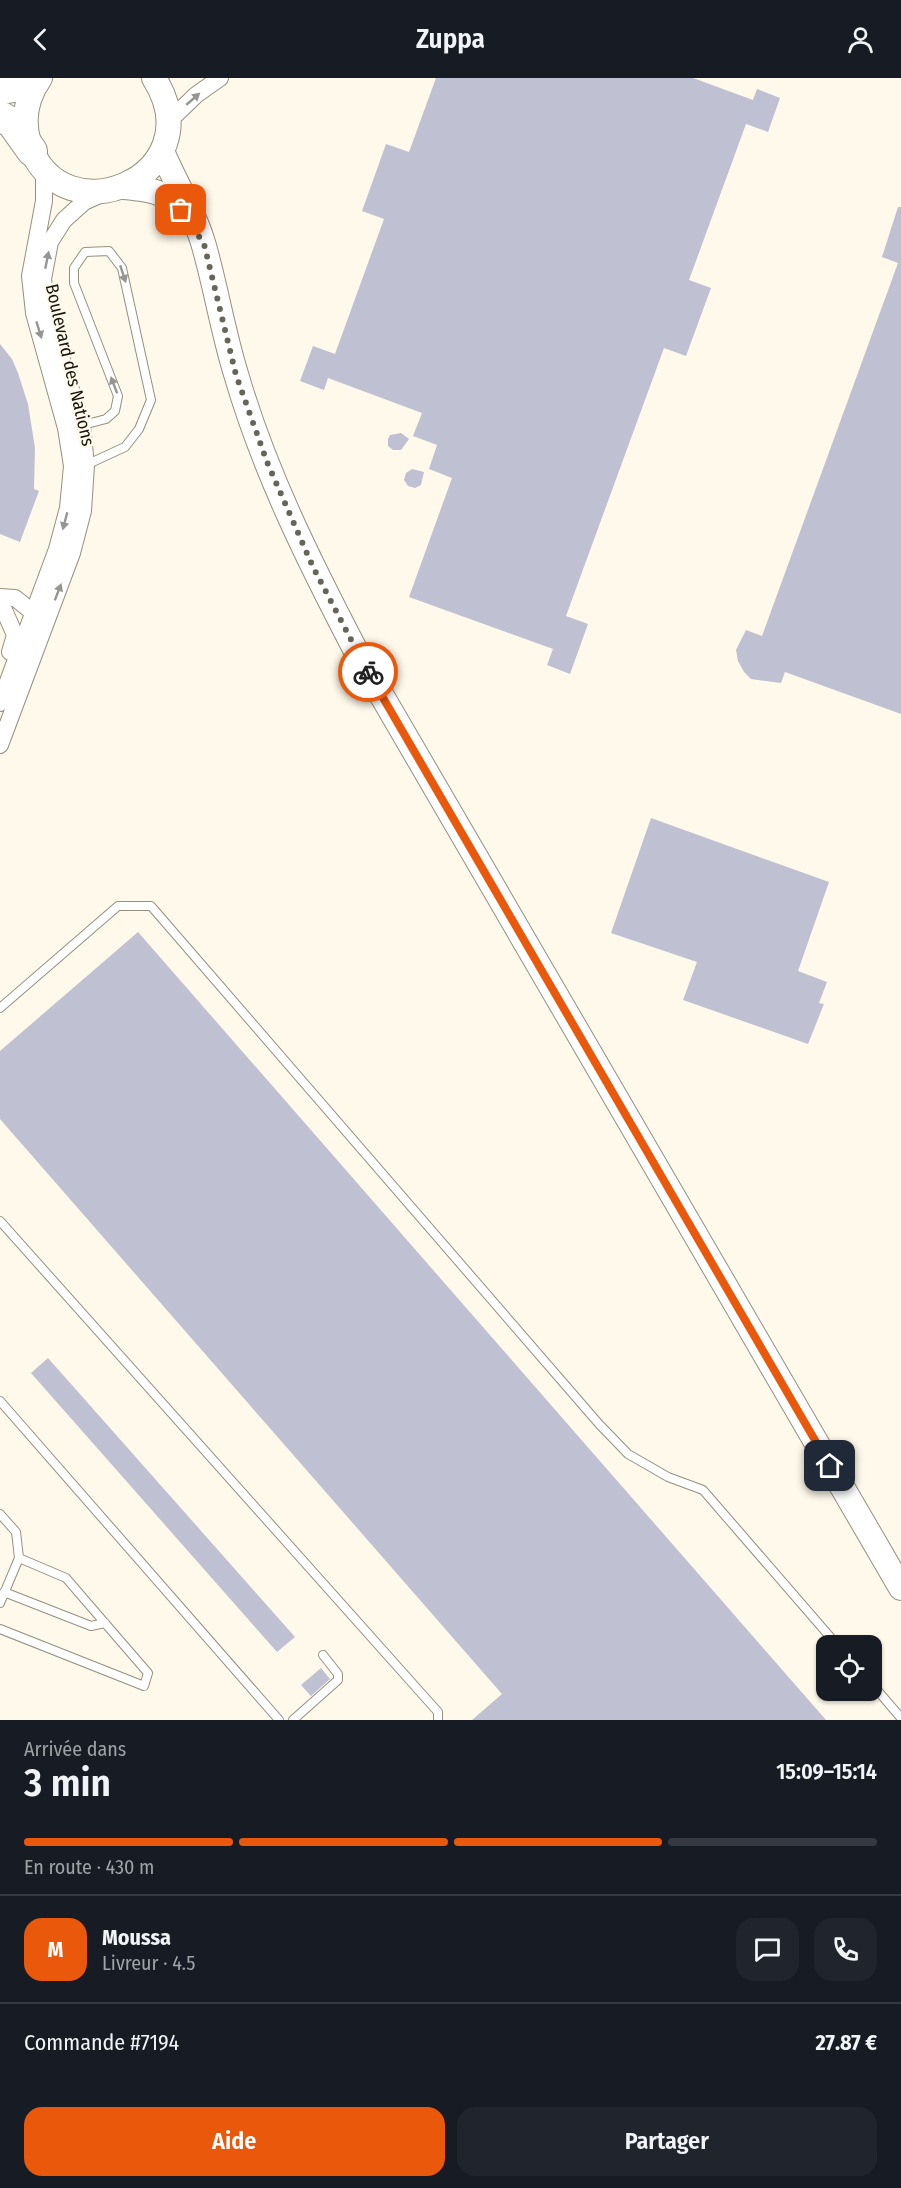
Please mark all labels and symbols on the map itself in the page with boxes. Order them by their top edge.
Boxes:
one-way arrow [185,93,200,106]
pin [155,184,206,235]
one-way arrow [43,250,52,269]
one-way arrow [118,265,128,283]
street label: Boulevard des Nations [41,282,99,449]
one-way arrow [35,321,45,339]
one-way arrow [109,376,118,394]
one-way arrow [60,512,69,530]
one-way arrow [53,583,63,601]
courier [338,642,398,702]
pin [804,1440,855,1491]

